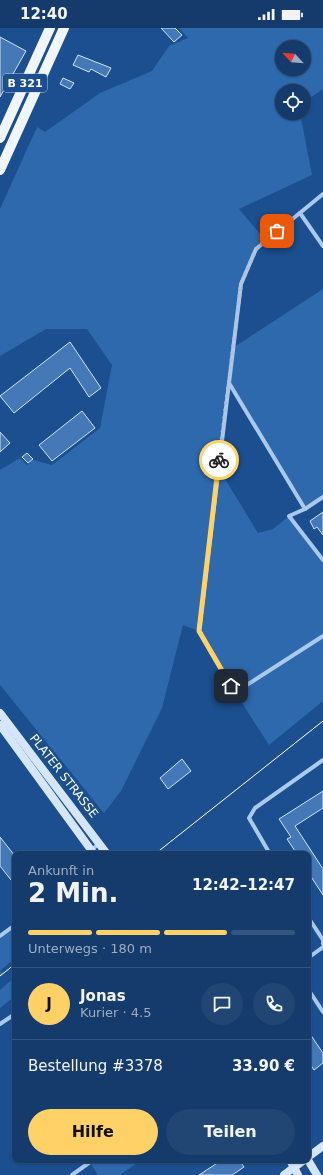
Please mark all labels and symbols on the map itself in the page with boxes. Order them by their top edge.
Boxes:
north arrow [275,40,311,76]
road number: B 321 [3,74,47,92]
pin [260,214,294,248]
courier [199,440,239,480]
pin [214,669,248,703]
street label: PLATER STRASSE [27,731,101,821]

